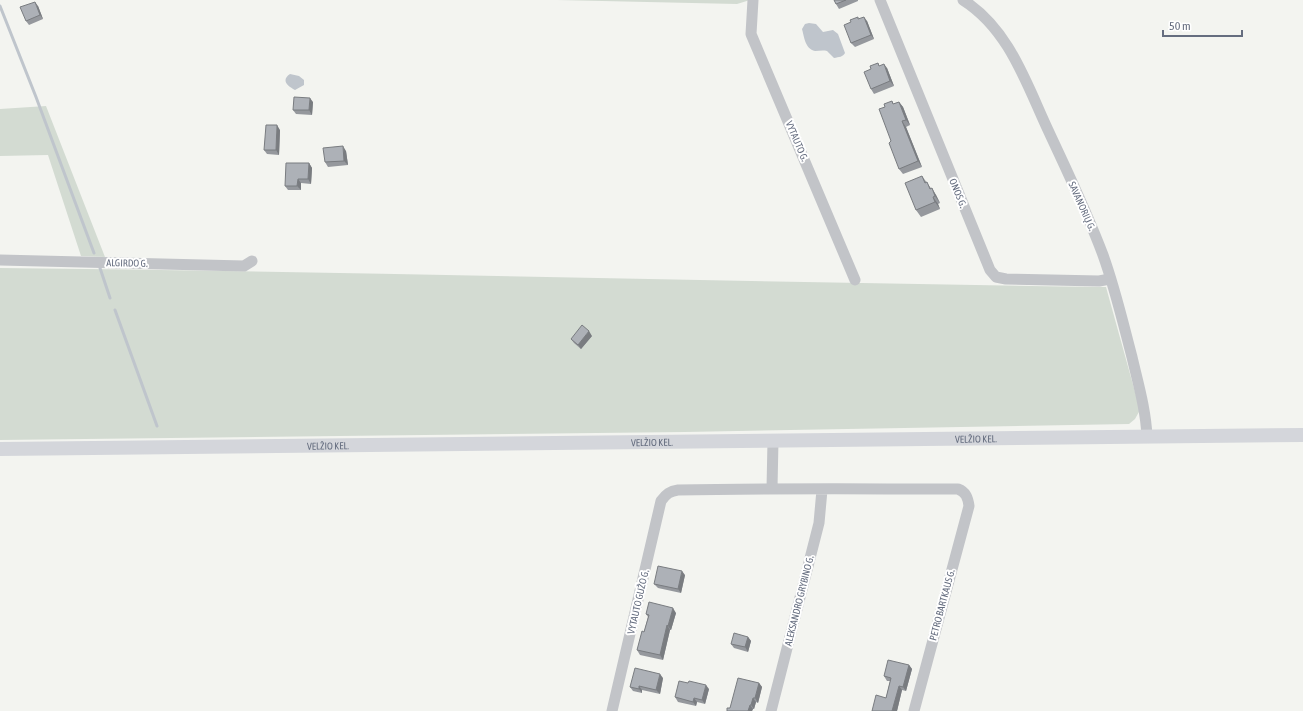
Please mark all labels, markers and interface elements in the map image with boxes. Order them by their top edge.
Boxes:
scale bar [1163,12,1242,38]
text: 50 m [1169,19,1191,33]
street label: VYTAUTO G. [784,119,810,163]
street label: ONOS G. [947,177,969,209]
street label: SAVANORIŲ G. [1066,180,1098,232]
street label: ALGIRDO G. [106,257,148,269]
street label: VELŽIO KEL. [955,433,997,444]
street label: VELŽIO KEL. [631,436,673,448]
street label: VELŽIO KEL. [307,440,349,451]
street label: ALEKSANDRO GRYBINO G. [782,554,816,647]
street label: PETRO BARTKAUS G. [927,568,957,642]
street label: VYTAUTO GUŽO G. [625,569,651,635]

